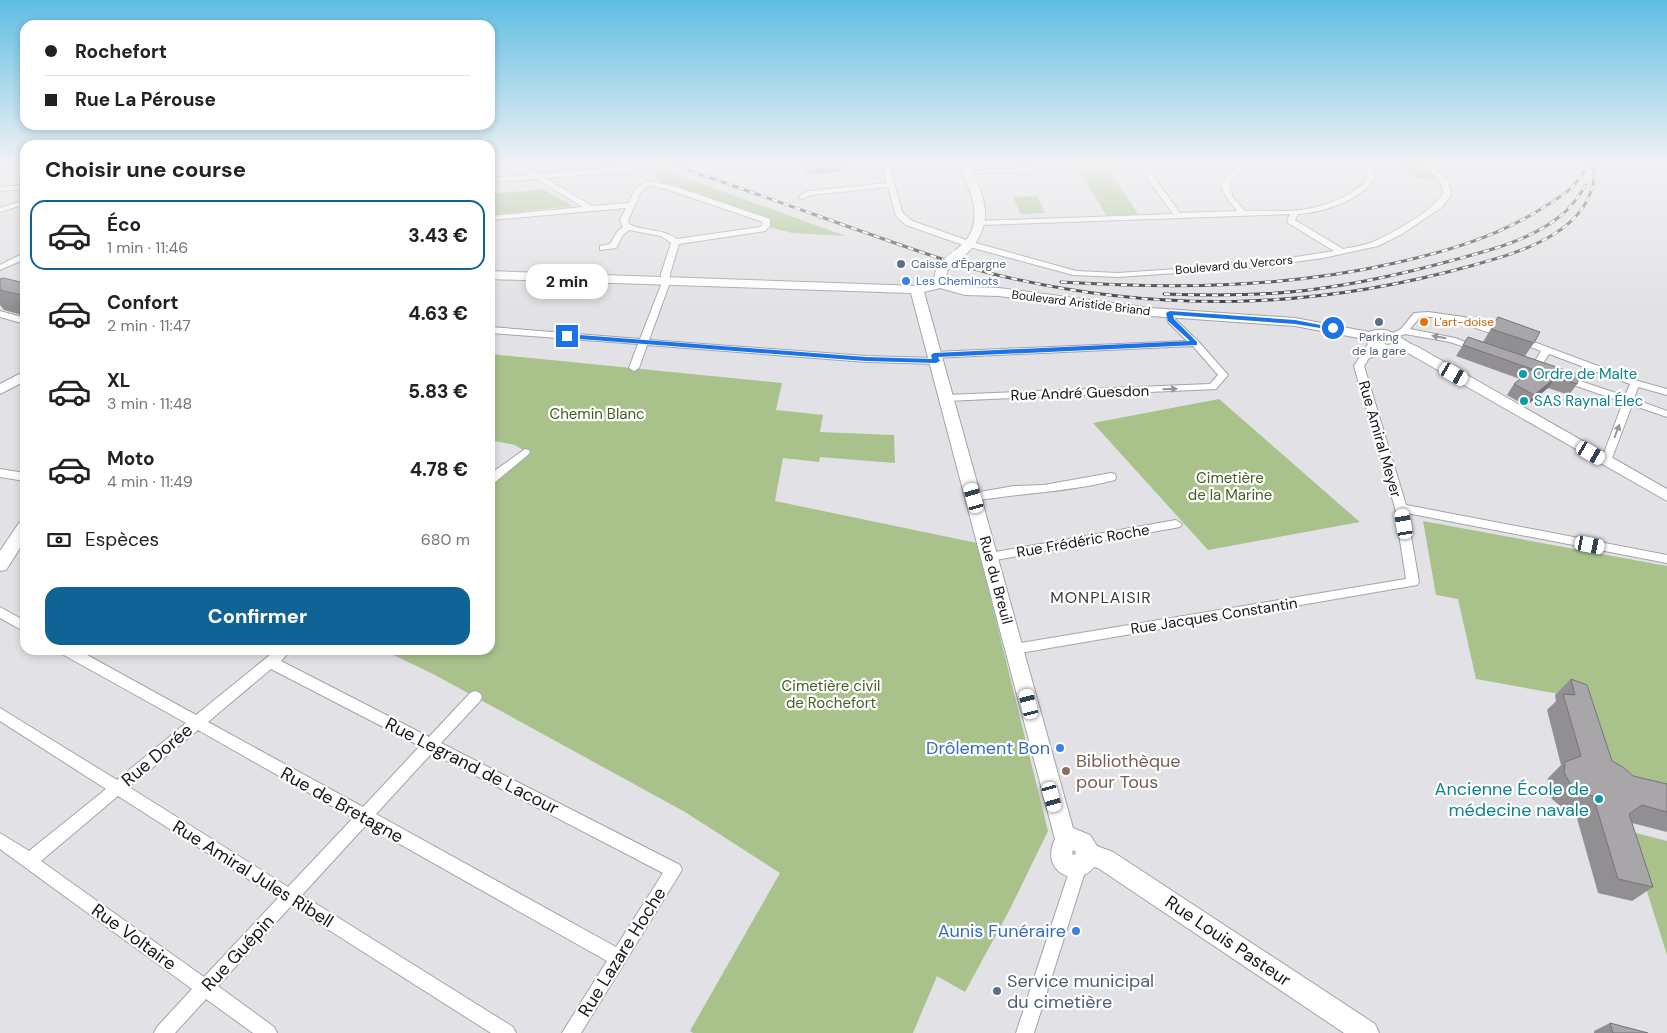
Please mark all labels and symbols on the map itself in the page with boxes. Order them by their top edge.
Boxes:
street label: Boulevard du Vercors [1174,252,1294,278]
place label: Caisse d'Épargne [911,256,1006,272]
marker: Caisse d'Épargne [895,258,907,270]
callout: 2 min [526,264,608,298]
place label: Les Cheminots [916,273,999,289]
marker: Les Cheminots [900,275,912,287]
street label: Boulevard Aristide Briand [1011,287,1151,319]
place label: L'art-doise [1434,314,1494,330]
marker: Parking de la gare [1373,316,1385,328]
marker: L'art-doise [1418,316,1430,328]
route start [1322,317,1344,339]
route end [556,325,578,347]
place label: Parking de la gare [1352,329,1406,359]
one-way arrow [1431,333,1447,341]
car [1437,360,1470,388]
place label: Ordre de Malte [1533,364,1637,384]
marker: Ordre de Malte [1517,368,1529,380]
street label: Rue Amiral Meyer [1354,378,1406,500]
street label: Rue André Guesdon [1010,381,1150,405]
one-way arrow [1162,384,1178,392]
place label: SAS Raynal Élec [1534,391,1643,411]
marker: SAS Raynal Élec [1518,395,1530,407]
park label: Chemin Blanc [549,404,645,424]
one-way arrow [1613,423,1621,438]
car [1574,439,1607,467]
park label: Cimetière de la Marine [1188,468,1272,505]
car [962,482,985,514]
car [1394,508,1413,540]
street label: Rue Frédéric Roche [1015,519,1151,563]
street label: Rue du Breuil [975,534,1017,626]
car [1573,535,1606,555]
district label: MONPLAISIR [1050,587,1152,608]
street label: Rue Jacques Constantin [1129,593,1299,639]
park label: Cimetière civil de Rochefort [782,676,880,713]
car [1018,688,1039,720]
street label: Rue Legrand de Lacour [381,712,563,820]
street label: Rue Dorée [116,718,198,792]
place label: Drôlement Bon [926,736,1050,760]
marker: Drôlement Bon [1054,742,1066,754]
place label: Bibliothèque pour Tous [1076,749,1181,794]
street label: Rue de Bretagne [276,761,408,849]
marker: Bibliothèque pour Tous [1060,765,1072,777]
place label: Ancienne École de médecine navale [1435,777,1589,822]
car [1040,781,1063,813]
marker: Ancienne École de médecine navale [1593,793,1605,805]
street label: Rue Amiral Jules Ribell [168,815,338,933]
street label: Rue Lazare Hoche [572,883,672,1021]
street label: Rue Louis Pasteur [1160,890,1296,992]
street label: Rue Voltaire [87,898,181,976]
street label: Rue Guépin [196,910,280,996]
place label: Aunis Funéraire [938,919,1066,943]
marker: Aunis Funéraire [1070,925,1082,937]
place label: Service municipal du cimetière [1007,969,1154,1014]
marker: Service municipal du cimetière [991,985,1003,997]

